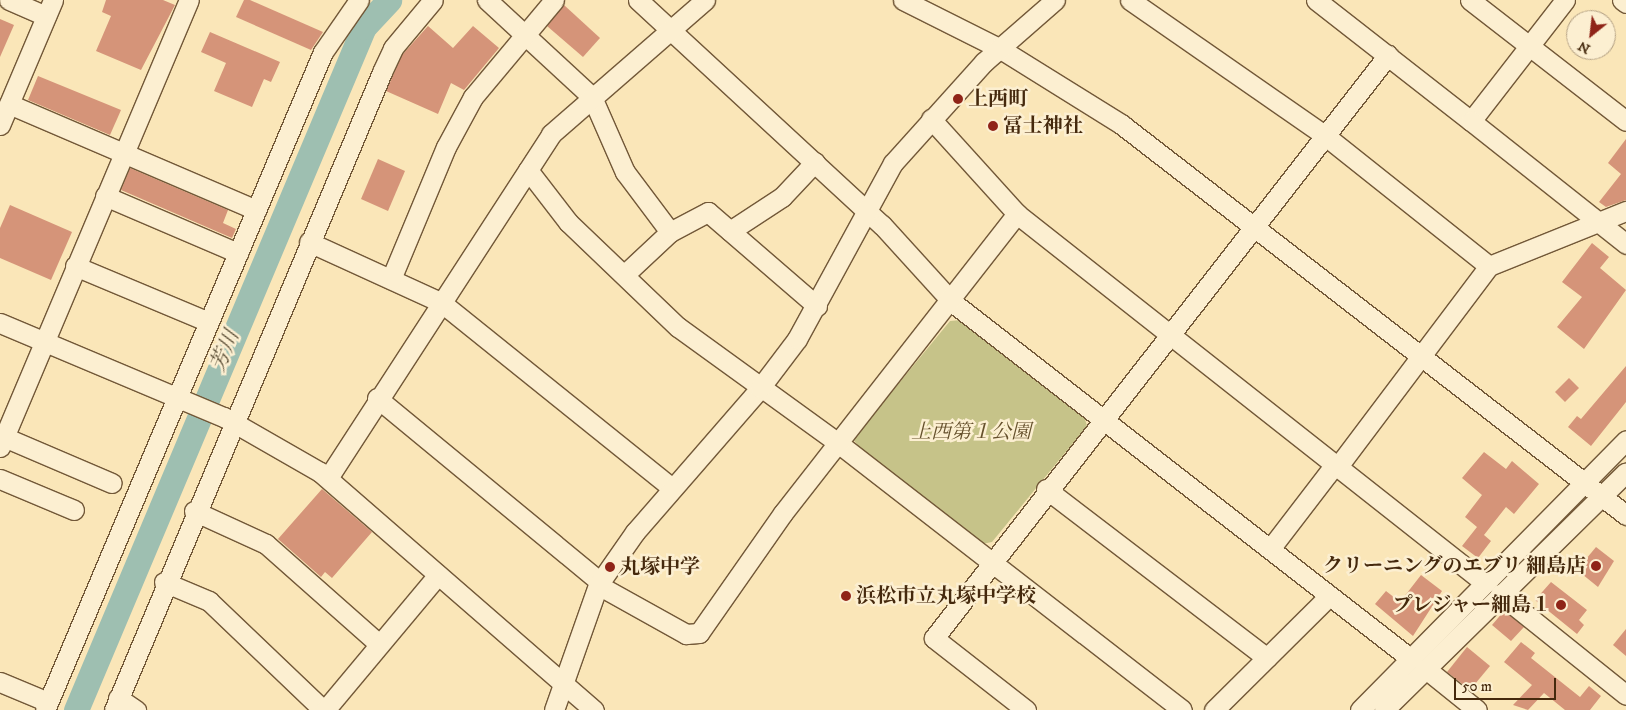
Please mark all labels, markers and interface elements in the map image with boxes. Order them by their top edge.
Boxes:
north arrow [1566,10,1616,60]
text: N [1575,37,1594,58]
place label: 上西町 [968,87,1028,111]
marker: 上西町 [952,93,964,105]
place label: 冨士神社 [1003,114,1083,138]
marker: 冨士神社 [987,120,999,132]
water label: 芳川 [205,327,245,375]
park label: 上西第１公園 [911,420,1031,444]
place label: クリーニングのエブリ 細島店 [1322,554,1586,578]
place label: 丸塚中学 [620,555,700,579]
marker: クリーニングのエブリ 細島店 [1590,560,1602,572]
marker: 丸塚中学 [604,561,616,573]
place label: 浜松市立丸塚中学校 [856,584,1036,608]
marker: 浜松市立丸塚中学校 [840,590,852,602]
place label: プレジャー細島１ [1391,593,1551,617]
marker: プレジャー細島１ [1555,599,1567,611]
scale bar [1456,668,1558,700]
text: 50 m [1462,677,1492,696]

